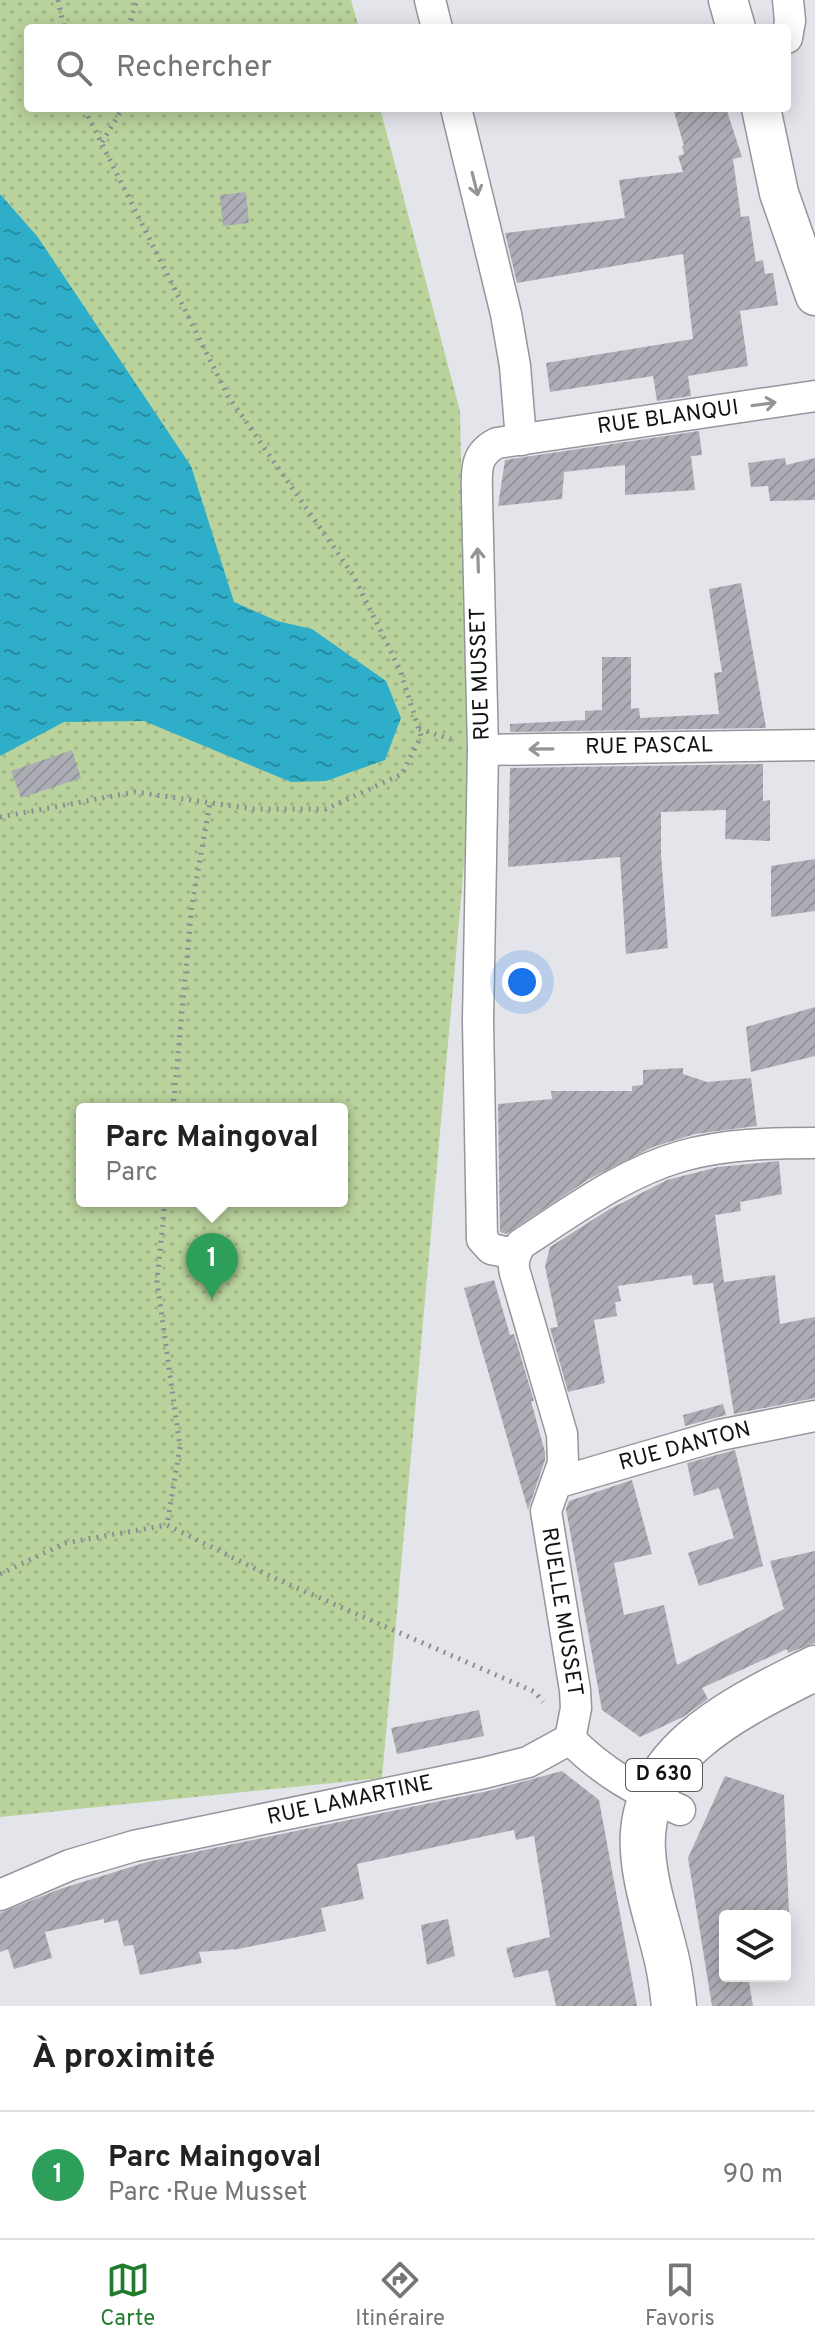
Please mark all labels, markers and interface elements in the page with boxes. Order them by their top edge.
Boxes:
search box [24,24,791,112]
icon: search [52,46,96,90]
text: Rechercher [116,50,272,87]
one-way arrow [468,170,483,196]
street label: RUE BLANQUI [596,395,740,441]
one-way arrow [751,396,776,411]
one-way arrow [471,547,486,574]
street label: RUE MUSSET [465,607,497,741]
street label: RUE PASCAL [585,732,713,762]
one-way arrow [528,741,555,757]
your location [502,962,542,1002]
popup [76,1103,348,1207]
text: Parc Maingoval [105,1120,319,1157]
text: Parc [105,1157,158,1190]
pin: 1 [186,1233,238,1299]
street label: RUE DANTON [616,1416,754,1478]
street label: RUELLE MUSSET [534,1526,588,1698]
road number: D 630 [626,1759,702,1791]
street label: RUE LAMARTINE [265,1770,435,1832]
map controls [719,1910,791,1982]
button: layers [719,1910,791,1982]
text: À proximité [32,2037,215,2080]
text: Parc Maingoval [108,2140,321,2177]
text: 1 [53,2159,63,2192]
text: 90 m [723,2159,783,2192]
text: Parc · Rue Musset [108,2177,307,2210]
tab: Carte [100,2258,155,2333]
tab: Itinéraire [355,2258,445,2333]
tab: Favoris [645,2258,715,2333]

